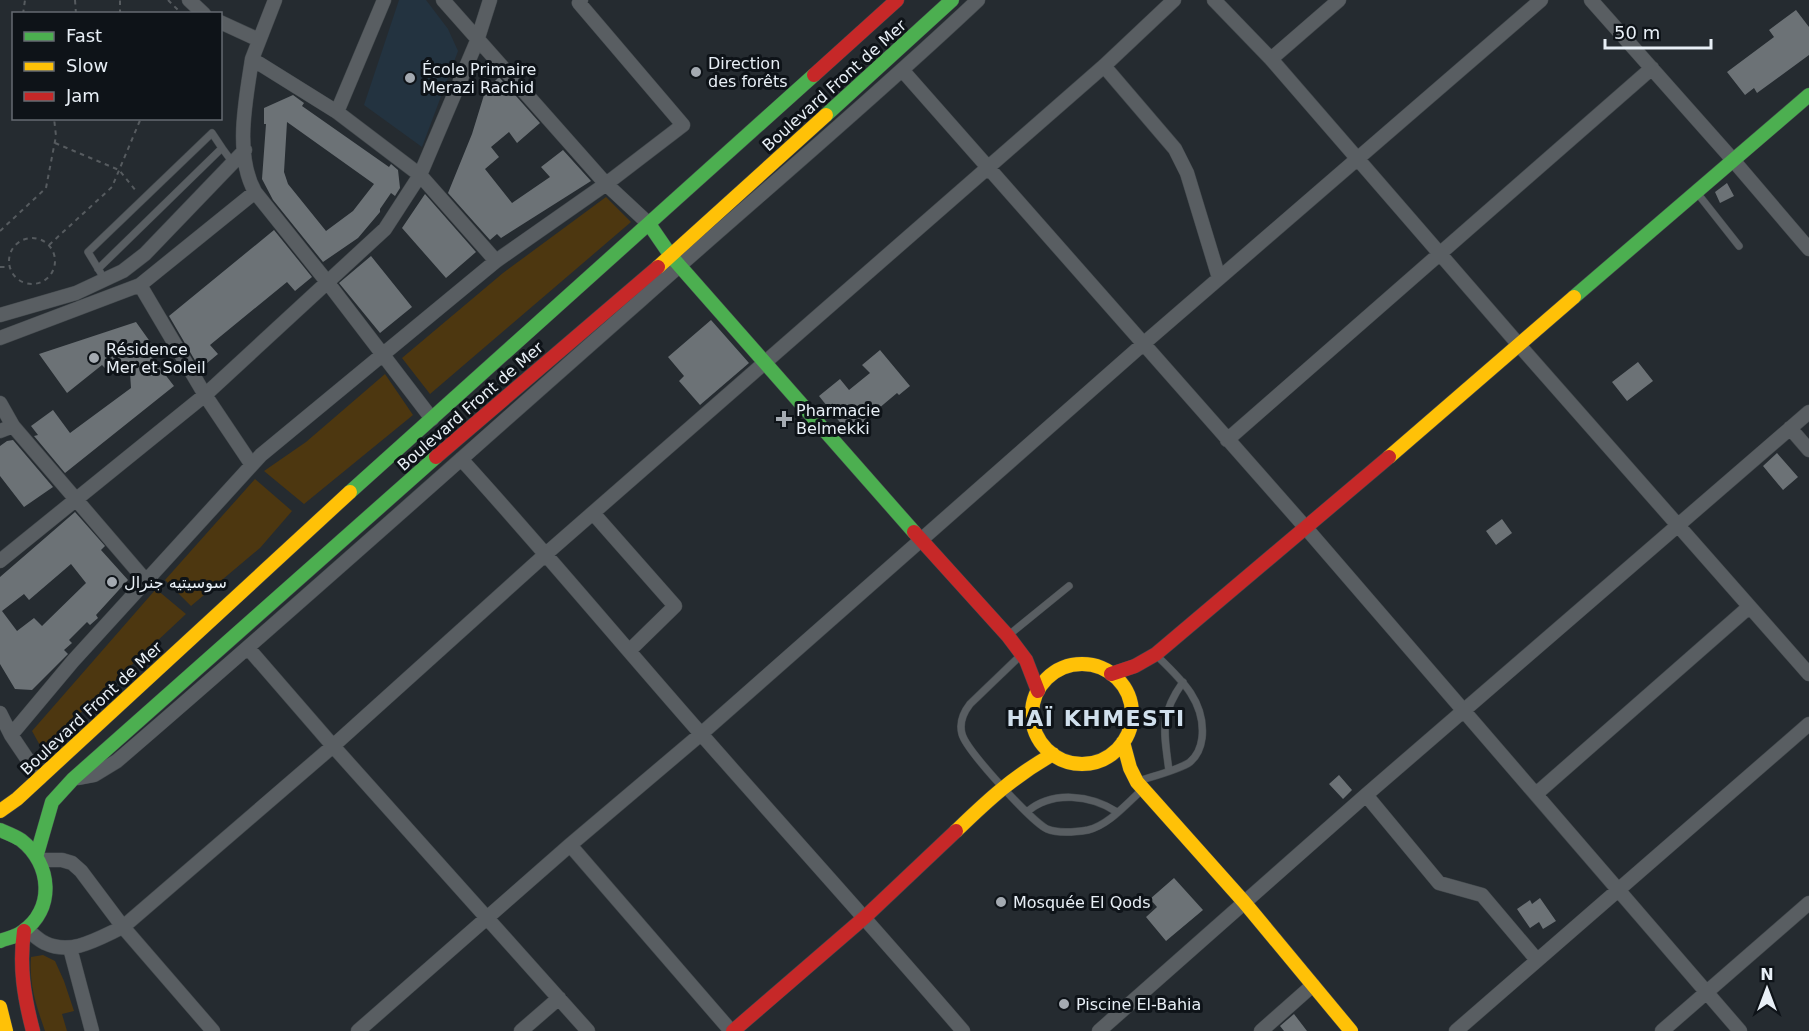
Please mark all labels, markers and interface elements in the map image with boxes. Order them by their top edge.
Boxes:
legend [12,12,222,120]
scale bar [1605,12,1712,50]
street label: Boulevard Front de Mer [759,16,910,155]
text: 50 m [1614,22,1660,43]
text: Fast [66,25,102,46]
place label: Direction des forêts [708,54,788,91]
text: Slow [66,55,108,76]
place label: École Primaire Merazi Rachid [422,60,536,97]
marker: Direction des forêts [689,65,703,79]
marker: École Primaire Merazi Rachid [403,71,417,85]
text: Jam [65,85,100,106]
street label: Boulevard Front de Mer [394,338,547,475]
place label: Résidence Mer et Soleil [106,340,206,377]
marker: Résidence Mer et Soleil [87,351,101,365]
place label: Pharmacie Belmekki [796,401,880,438]
marker: Pharmacie Belmekki [777,412,791,426]
place label: سوسيتيه جنرال [124,573,227,593]
marker: سوسيتيه جنرال [105,575,119,589]
street label: Boulevard Front de Mer [17,637,166,779]
district label: HAÏ KHMESTI [1006,706,1186,731]
place label: Mosquée El Qods [1013,893,1151,912]
marker: Mosquée El Qods [994,895,1008,909]
north arrow [1737,959,1797,1019]
text: N [1760,965,1774,984]
place label: Piscine El-Bahia [1076,995,1201,1014]
marker: Piscine El-Bahia [1057,997,1071,1011]

